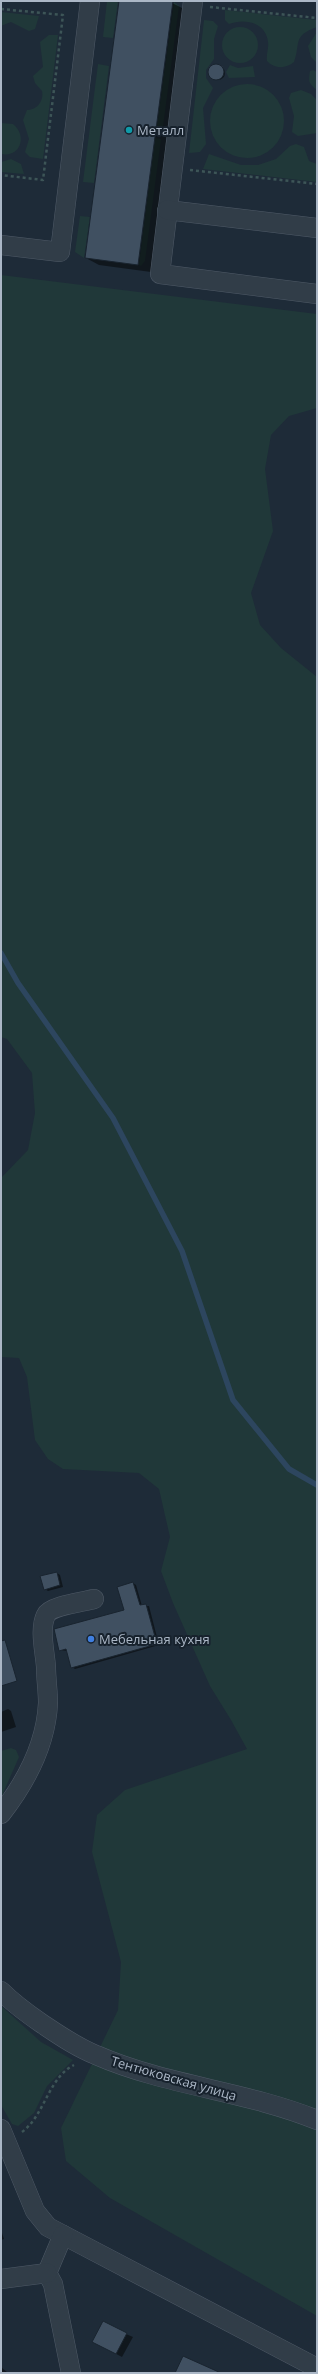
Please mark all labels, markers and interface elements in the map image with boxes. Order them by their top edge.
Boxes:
place label: Металл [137,121,184,139]
marker: Металл [124,125,134,135]
place label: Мебельная кухня [99,1630,210,1648]
marker: Мебельная кухня [86,1634,96,1644]
street label: Тентюковская улица [109,2051,239,2105]

